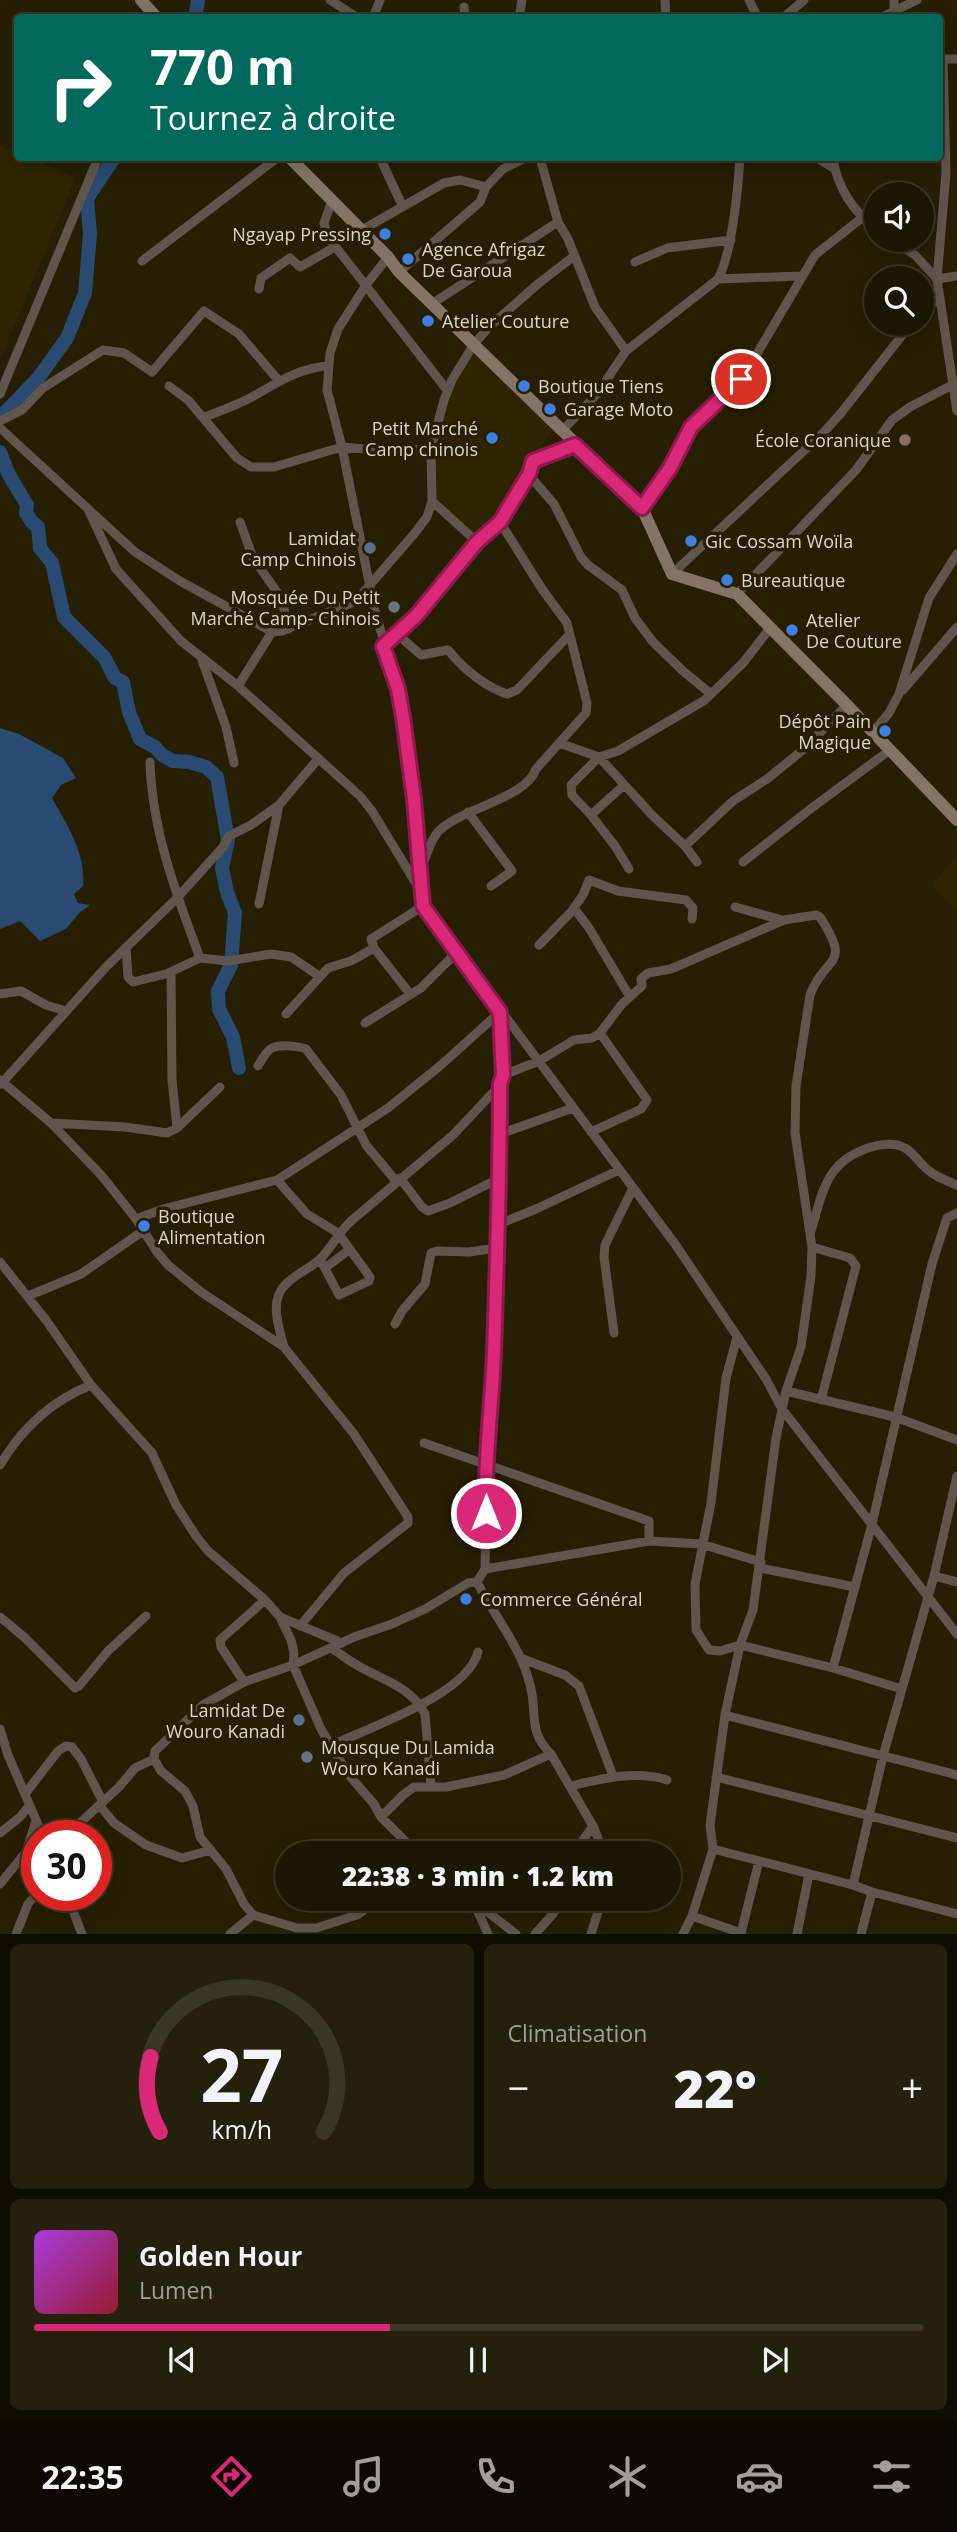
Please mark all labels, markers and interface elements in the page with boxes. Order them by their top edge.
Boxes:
text: 770 m [150,33,295,99]
icon: right [35,42,126,133]
text: Tournez à droite [150,96,396,139]
map controls [864,182,934,336]
button: sound [864,182,934,252]
place label: Ngayap Pressing [232,222,371,246]
marker: Ngayap Pressing [377,226,393,242]
place label: Agence Afrigaz De Garoua [422,237,545,282]
marker: Agence Afrigaz De Garoua [400,251,416,267]
button: search [864,266,934,336]
place label: Atelier Couture [442,309,569,333]
marker: Atelier Couture [420,313,436,329]
pin [711,349,771,409]
icon: arrive [722,360,760,398]
place label: Boutique Tiens [538,374,663,398]
marker: Boutique Tiens [516,378,532,394]
place label: Garage Moto [564,397,673,421]
marker: Garage Moto [542,401,558,417]
place label: Petit Marché Camp chinois [365,416,478,461]
place label: École Coranique [755,428,891,452]
marker: Petit Marché Camp chinois [484,430,500,446]
marker: École Coranique [897,432,913,448]
place label: Lamidat Camp Chinois [240,526,356,571]
place label: Gic Cossam Woïla [705,529,853,553]
marker: Gic Cossam Woïla [683,533,699,549]
marker: Lamidat Camp Chinois [362,540,378,556]
place label: Bureautique [741,568,845,592]
marker: Bureautique [719,572,735,588]
place label: Mosquée Du Petit Marché Camp- Chinois [191,585,380,630]
marker: Mosquée Du Petit Marché Camp- Chinois [386,599,402,615]
place label: Atelier De Couture [806,608,902,653]
marker: Atelier De Couture [784,622,800,638]
place label: Dépôt Pain Magique [778,709,871,754]
marker: Dépôt Pain Magique [877,723,893,739]
place label: Boutique Alimentation [158,1204,266,1249]
marker: Boutique Alimentation [136,1218,152,1234]
position arrow [449,1476,523,1550]
place label: Commerce Général [480,1587,643,1611]
marker: Commerce Général [458,1591,474,1607]
place label: Lamidat De Wouro Kanadi [166,1698,285,1743]
marker: Lamidat De Wouro Kanadi [291,1712,307,1728]
place label: Mousque Du Lamida Wouro Kanadi [321,1735,495,1780]
marker: Mousque Du Lamida Wouro Kanadi [299,1749,315,1765]
speed limit sign: 30 [21,1820,112,1911]
text: 22:38 · 3 min · 1.2 km [342,1858,614,1894]
text: Climatisation [508,2017,647,2049]
text: 27 [200,2025,283,2124]
text: 22° [674,2052,757,2123]
text: − [508,2061,529,2113]
text: + [901,2061,923,2113]
text: km/h [211,2112,272,2146]
text: Golden Hour [139,2238,302,2274]
text: Lumen [139,2274,213,2306]
icon: previous [163,2341,201,2379]
icon: pause [459,2341,497,2379]
icon: next [756,2341,794,2379]
icon: directions [207,2452,256,2501]
icon: music [339,2452,388,2501]
icon: phone [471,2452,520,2501]
icon: climate [603,2452,652,2501]
icon: car [735,2452,784,2501]
icon: filters [867,2452,916,2501]
text: 22:35 [41,2455,124,2498]

